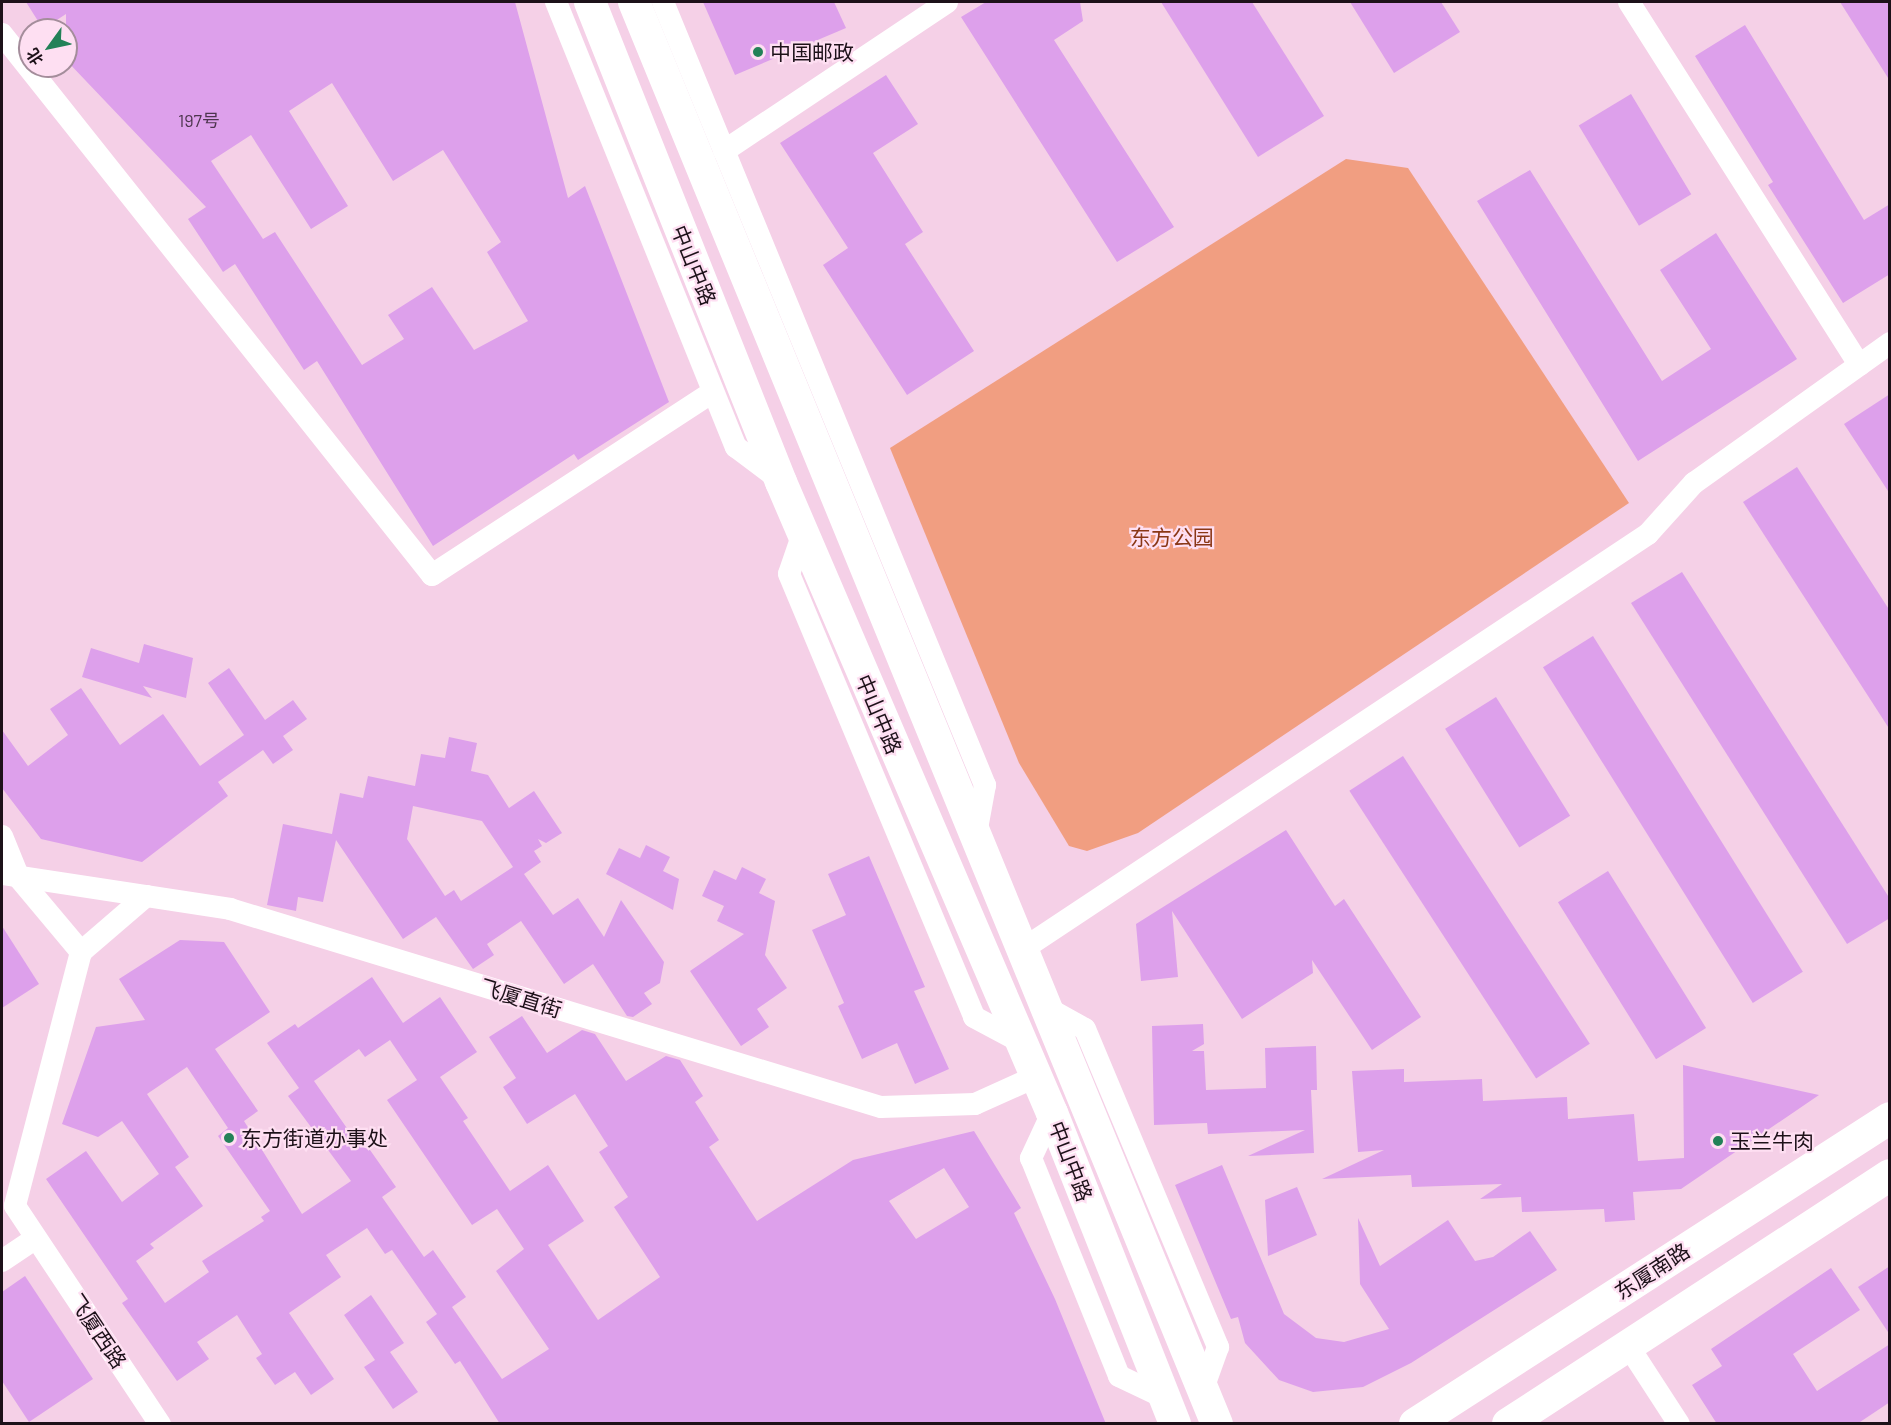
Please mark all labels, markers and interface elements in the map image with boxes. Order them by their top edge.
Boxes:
north arrow [18,18,78,78]
place label: 中国邮政 [770,39,854,65]
text: 北 [22,45,46,69]
marker: 中国邮政 [751,45,765,59]
house number: 197号 [178,109,220,131]
street label: 中山中路 [667,221,721,309]
park label: 东方公园 [1130,524,1214,550]
street label: 中山中路 [851,670,907,758]
street label: 飞厦直街 [477,974,565,1022]
street label: 中山中路 [1044,1117,1098,1205]
place label: 东方街道办事处 [241,1125,388,1151]
place label: 玉兰牛肉 [1730,1128,1814,1154]
marker: 东方街道办事处 [222,1131,236,1145]
marker: 玉兰牛肉 [1711,1134,1725,1148]
street label: 东厦南路 [1610,1238,1694,1304]
street label: 飞厦西路 [64,1289,132,1373]

